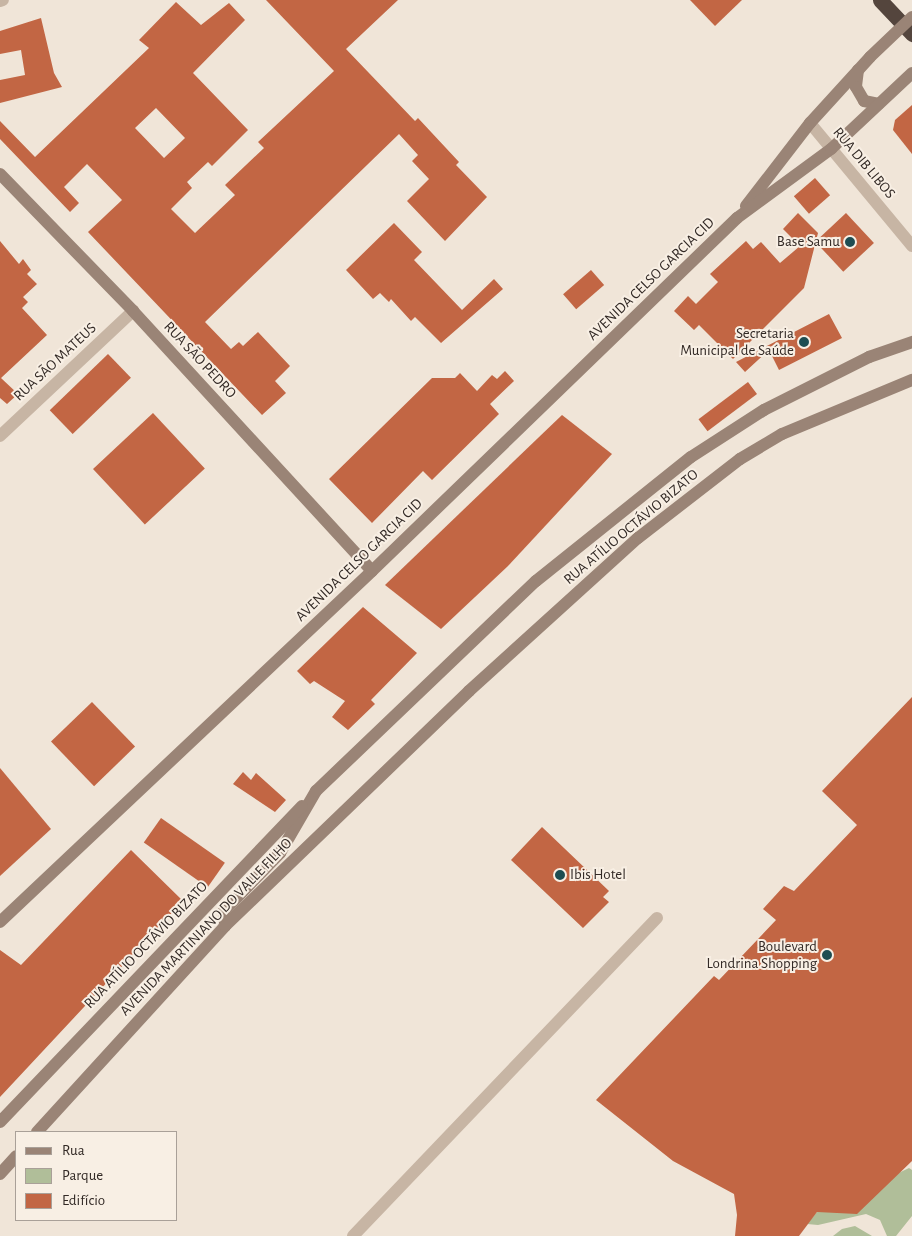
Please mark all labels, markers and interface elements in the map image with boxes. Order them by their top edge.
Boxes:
street label: RUA DIB LIBOS [829,124,899,202]
street label: AVENIDA CELSO GARCIA CID [584,214,718,344]
place label: Base Samu [777,233,840,251]
marker: Base Samu [844,236,856,248]
street label: RUA SÃO PEDRO [160,318,240,402]
street label: RUA SÃO MATEUS [10,319,100,405]
place label: Secretaria Municipal de Saúde [680,324,794,359]
marker: Secretaria Municipal de Saúde [798,336,810,348]
street label: RUA ATÍLIO OCTÁVIO BIZATO [560,465,702,589]
street label: AVENIDA CELSO GARCIA CID [292,495,426,625]
street label: AVENIDA MARTINIANO DO VALLE FILHO [116,834,296,1020]
place label: Ibis Hotel [570,866,626,884]
marker: Ibis Hotel [554,869,566,881]
street label: RUA ATÍLIO OCTÁVIO BIZATO [80,878,212,1012]
place label: Boulevard Londrina Shopping [707,937,817,972]
marker: Boulevard Londrina Shopping [821,949,833,961]
legend [15,1131,178,1221]
text: Rua [62,1143,85,1158]
text: Parque [62,1168,103,1183]
text: Edifício [62,1193,105,1208]

